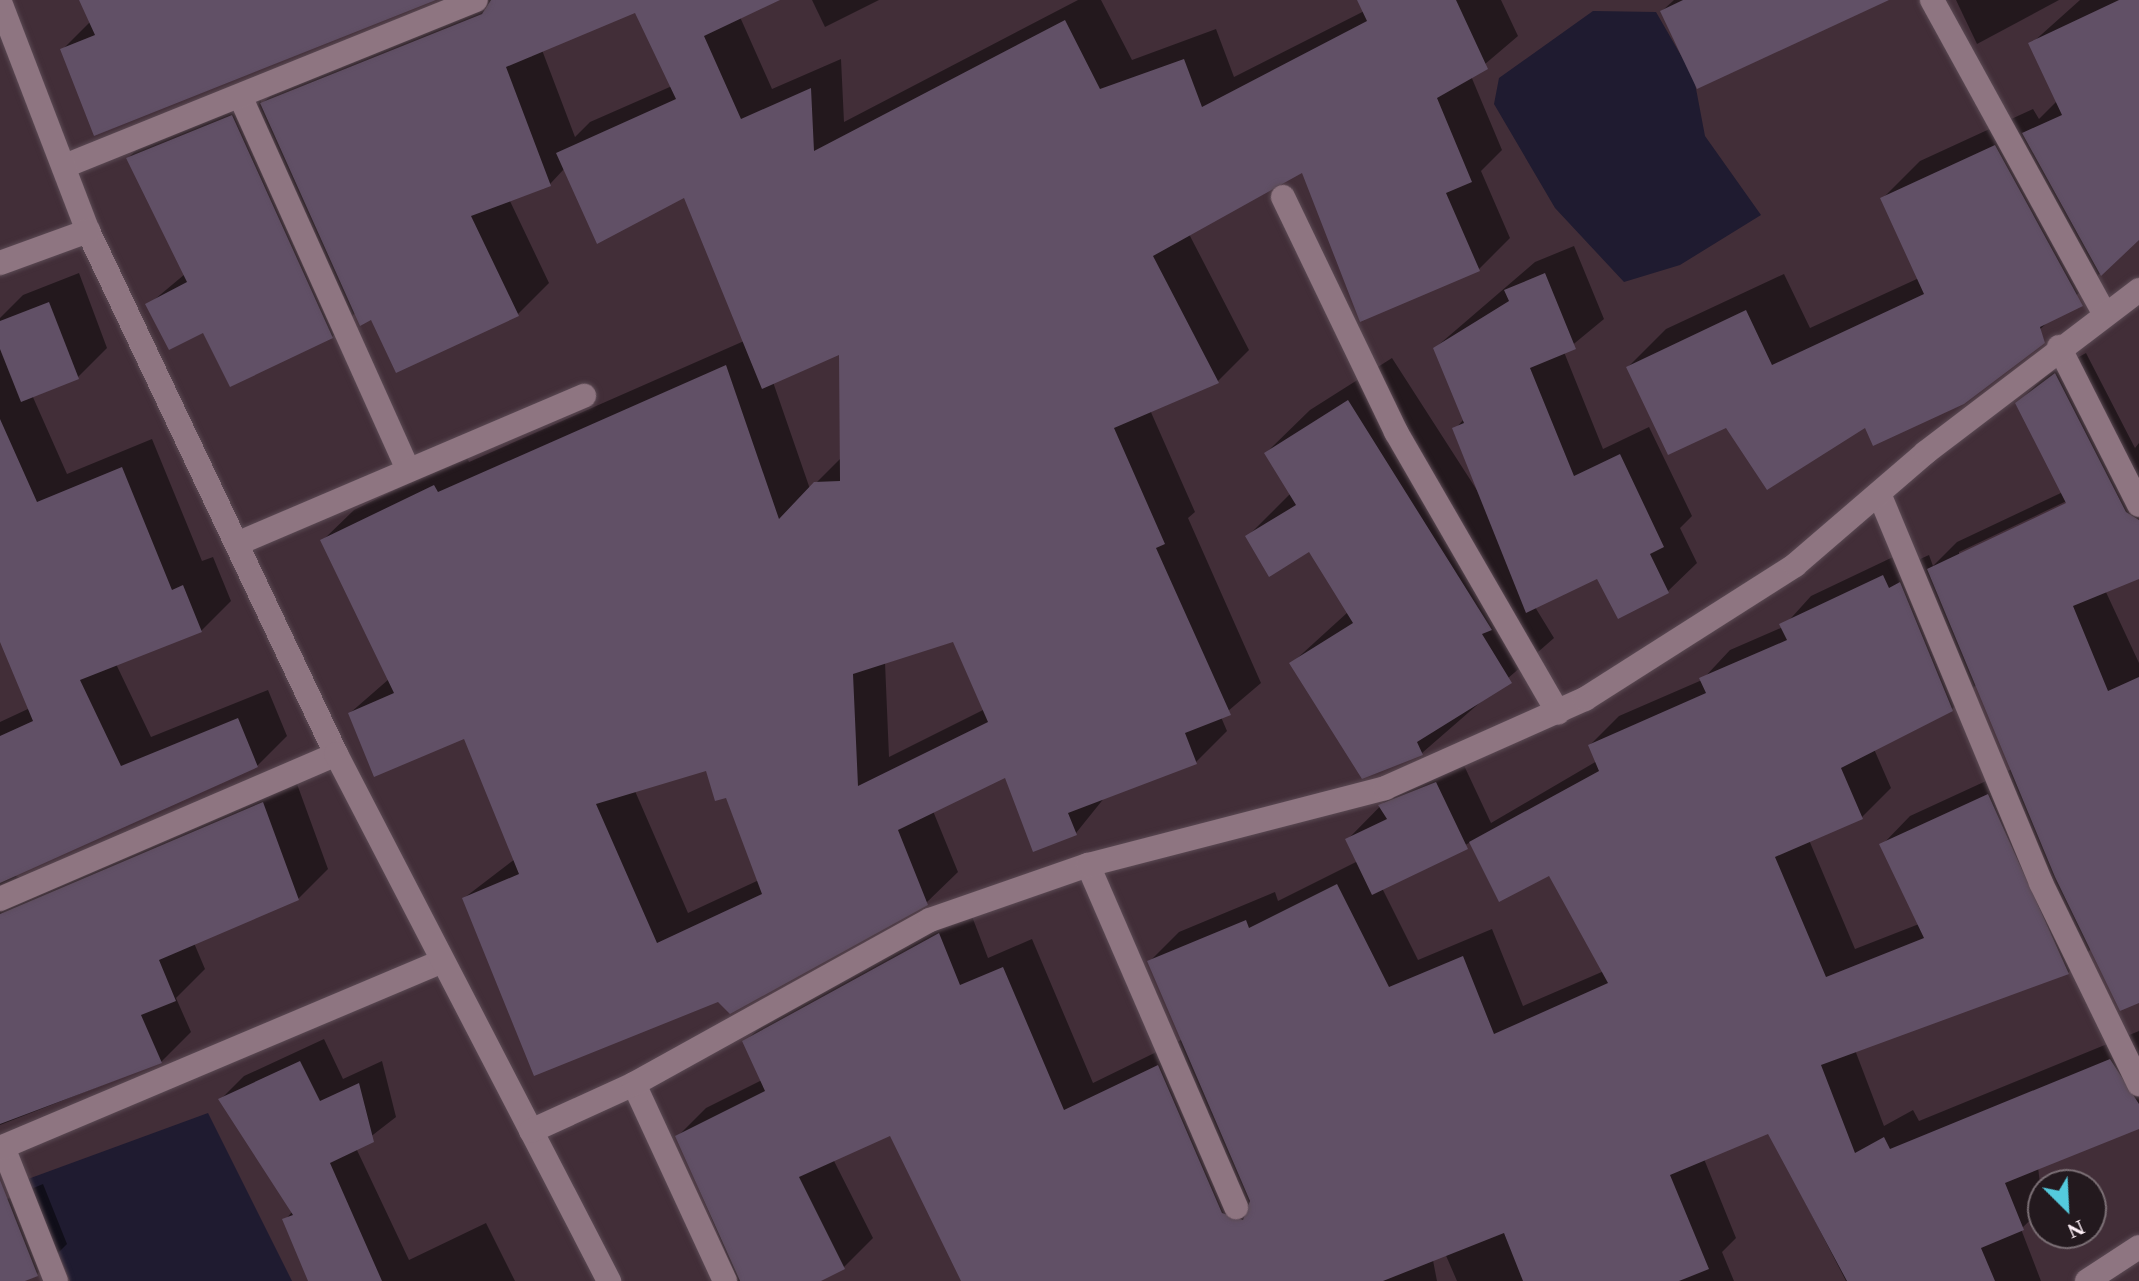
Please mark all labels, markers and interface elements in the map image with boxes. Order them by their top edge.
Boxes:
north arrow [2027,1169,2107,1249]
text: N [2064,1215,2089,1244]

